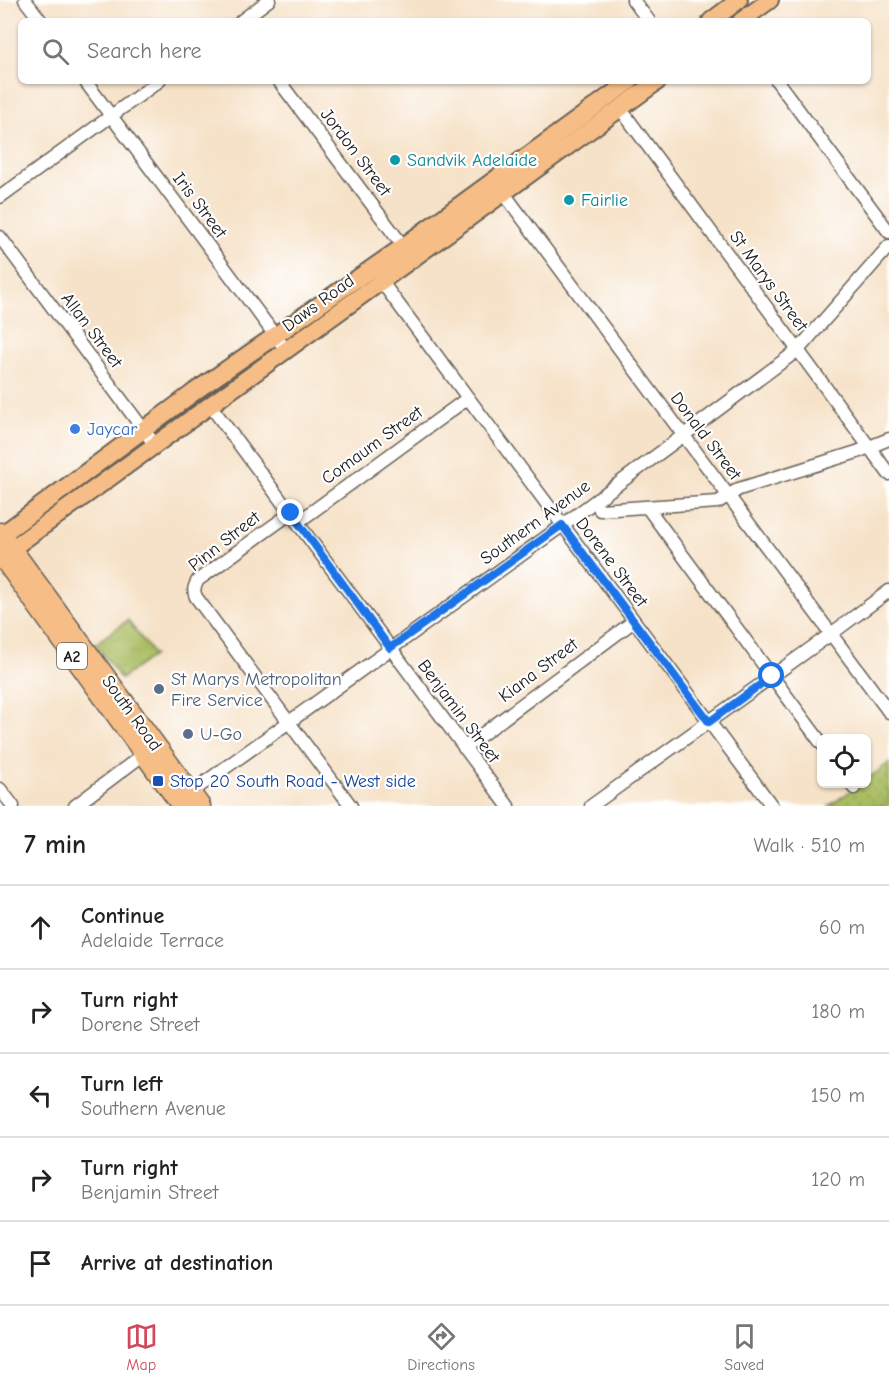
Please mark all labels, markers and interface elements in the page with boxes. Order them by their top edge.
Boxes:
search box [18,18,871,84]
icon: search [39,35,72,68]
text: Search here [87,38,202,64]
street label: Jordon Street [316,104,396,201]
place label: Sandvik Adelaide [407,150,537,171]
marker: Sandvik Adelaide [388,153,402,167]
street label: Iris Street [168,168,232,243]
place label: Fairlie [581,190,628,211]
marker: Fairlie [562,193,576,207]
street label: St Marys Street [725,227,813,336]
street label: Daws Road [278,270,358,337]
street label: Allan Street [57,289,127,373]
street label: Donald Street [666,388,746,485]
street label: Comaum Street [318,401,428,489]
place label: Jaycar [87,419,138,440]
marker: Jaycar [68,422,82,436]
street label: Southern Avenue [476,476,594,569]
route end [277,499,303,525]
street label: Pinn Street [184,506,265,576]
street label: Dorene Street [571,513,653,612]
street label: Kiana Street [495,633,583,707]
road number: A2 [57,643,87,669]
street label: Benjamin Street [413,656,505,768]
route start [758,662,784,688]
place label: St Marys Metropolitan Fire Service [171,669,342,711]
street label: South Road [97,671,166,755]
marker: St Marys Metropolitan Fire Service [152,682,166,696]
place label: U-Go [200,724,242,745]
marker: U-Go [181,727,195,741]
map controls [817,734,871,788]
button: locate [817,734,871,788]
place label: Stop 20 South Road - West side [170,771,416,792]
marker: Stop 20 South Road - West side [151,774,165,788]
text: 7 min [24,830,86,860]
text: Walk · 510 m [754,834,865,857]
text: Continue [81,903,164,929]
icon: ahead [24,911,57,944]
text: 60 m [819,916,865,939]
text: Adelaide Terrace [81,929,224,952]
text: Turn right [81,987,178,1013]
icon: right [24,995,57,1028]
text: 180 m [811,1000,865,1023]
text: Dorene Street [81,1013,200,1036]
text: Turn left [81,1071,163,1097]
icon: left [24,1079,57,1112]
text: 150 m [811,1084,865,1107]
text: Southern Avenue [81,1097,226,1120]
text: Turn right [81,1155,178,1181]
icon: right [24,1163,57,1196]
text: 120 m [811,1168,865,1191]
text: Benjamin Street [81,1181,218,1204]
icon: arrive [24,1247,57,1280]
text: Arrive at destination [81,1250,273,1276]
tab: Map [125,1320,158,1374]
tab: Directions [407,1320,475,1374]
tab: Saved [724,1320,764,1374]

